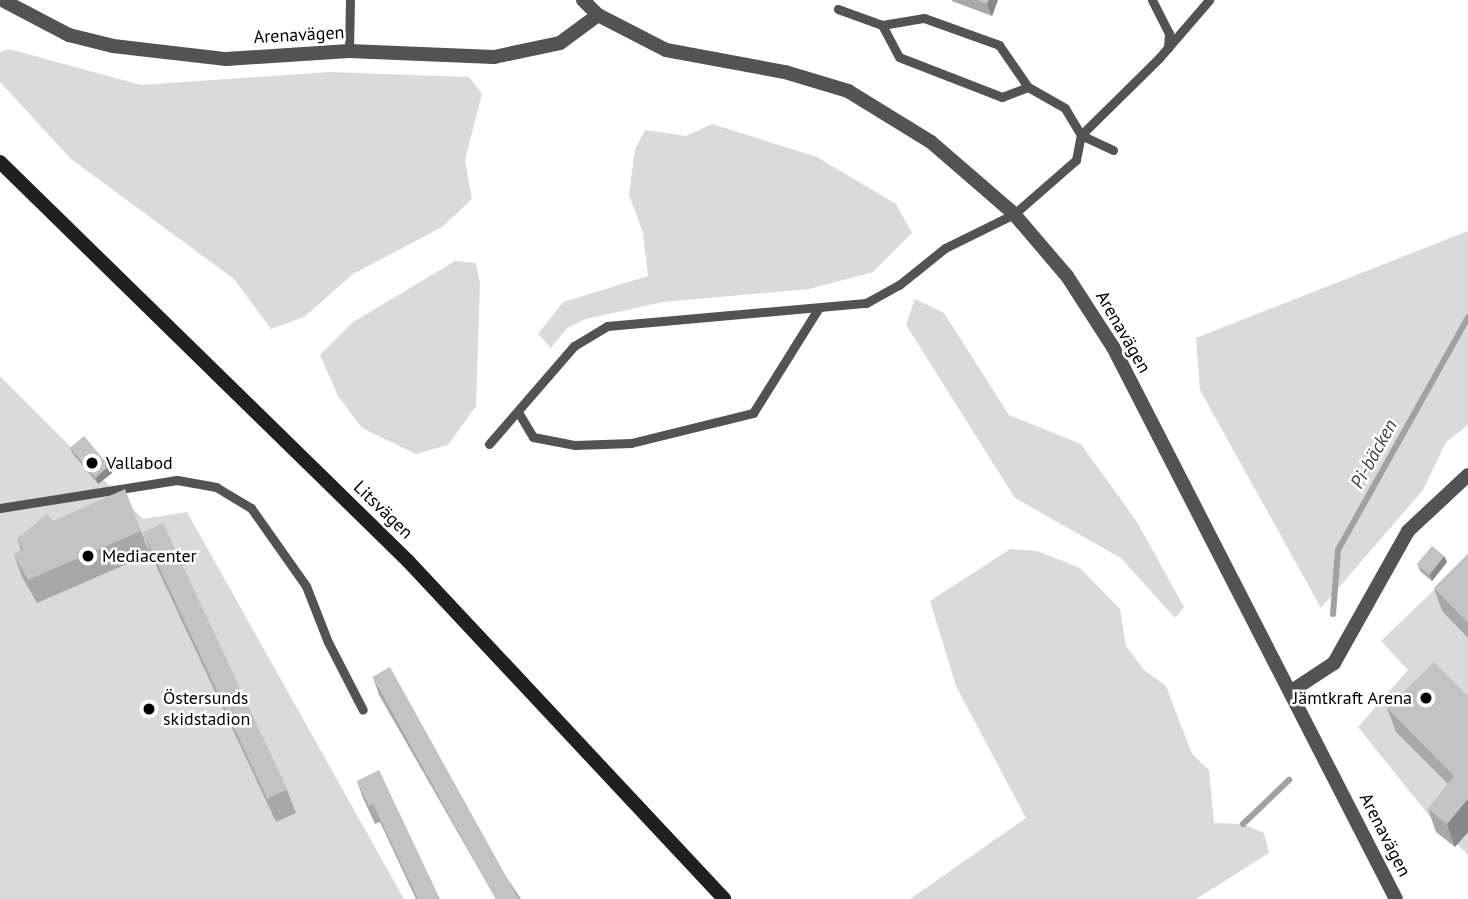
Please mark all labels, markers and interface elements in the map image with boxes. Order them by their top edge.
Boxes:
street label: Arenavägen [253,22,345,48]
street label: Arenavägen [1091,287,1155,377]
water label: Pi-bäcken [1346,415,1402,493]
place label: Vallabod [106,452,173,474]
marker: Vallabod [84,455,100,471]
street label: Litsvägen [349,477,417,543]
place label: Mediacenter [102,545,197,567]
marker: Mediacenter [80,548,96,564]
place label: Jämtkraft Arena [1293,687,1412,709]
place label: Östersunds skidstadion [163,688,250,730]
marker: Jämtkraft Arena [1418,690,1434,706]
marker: Östersunds skidstadion [141,701,157,717]
street label: Arenavägen [1355,790,1415,880]

